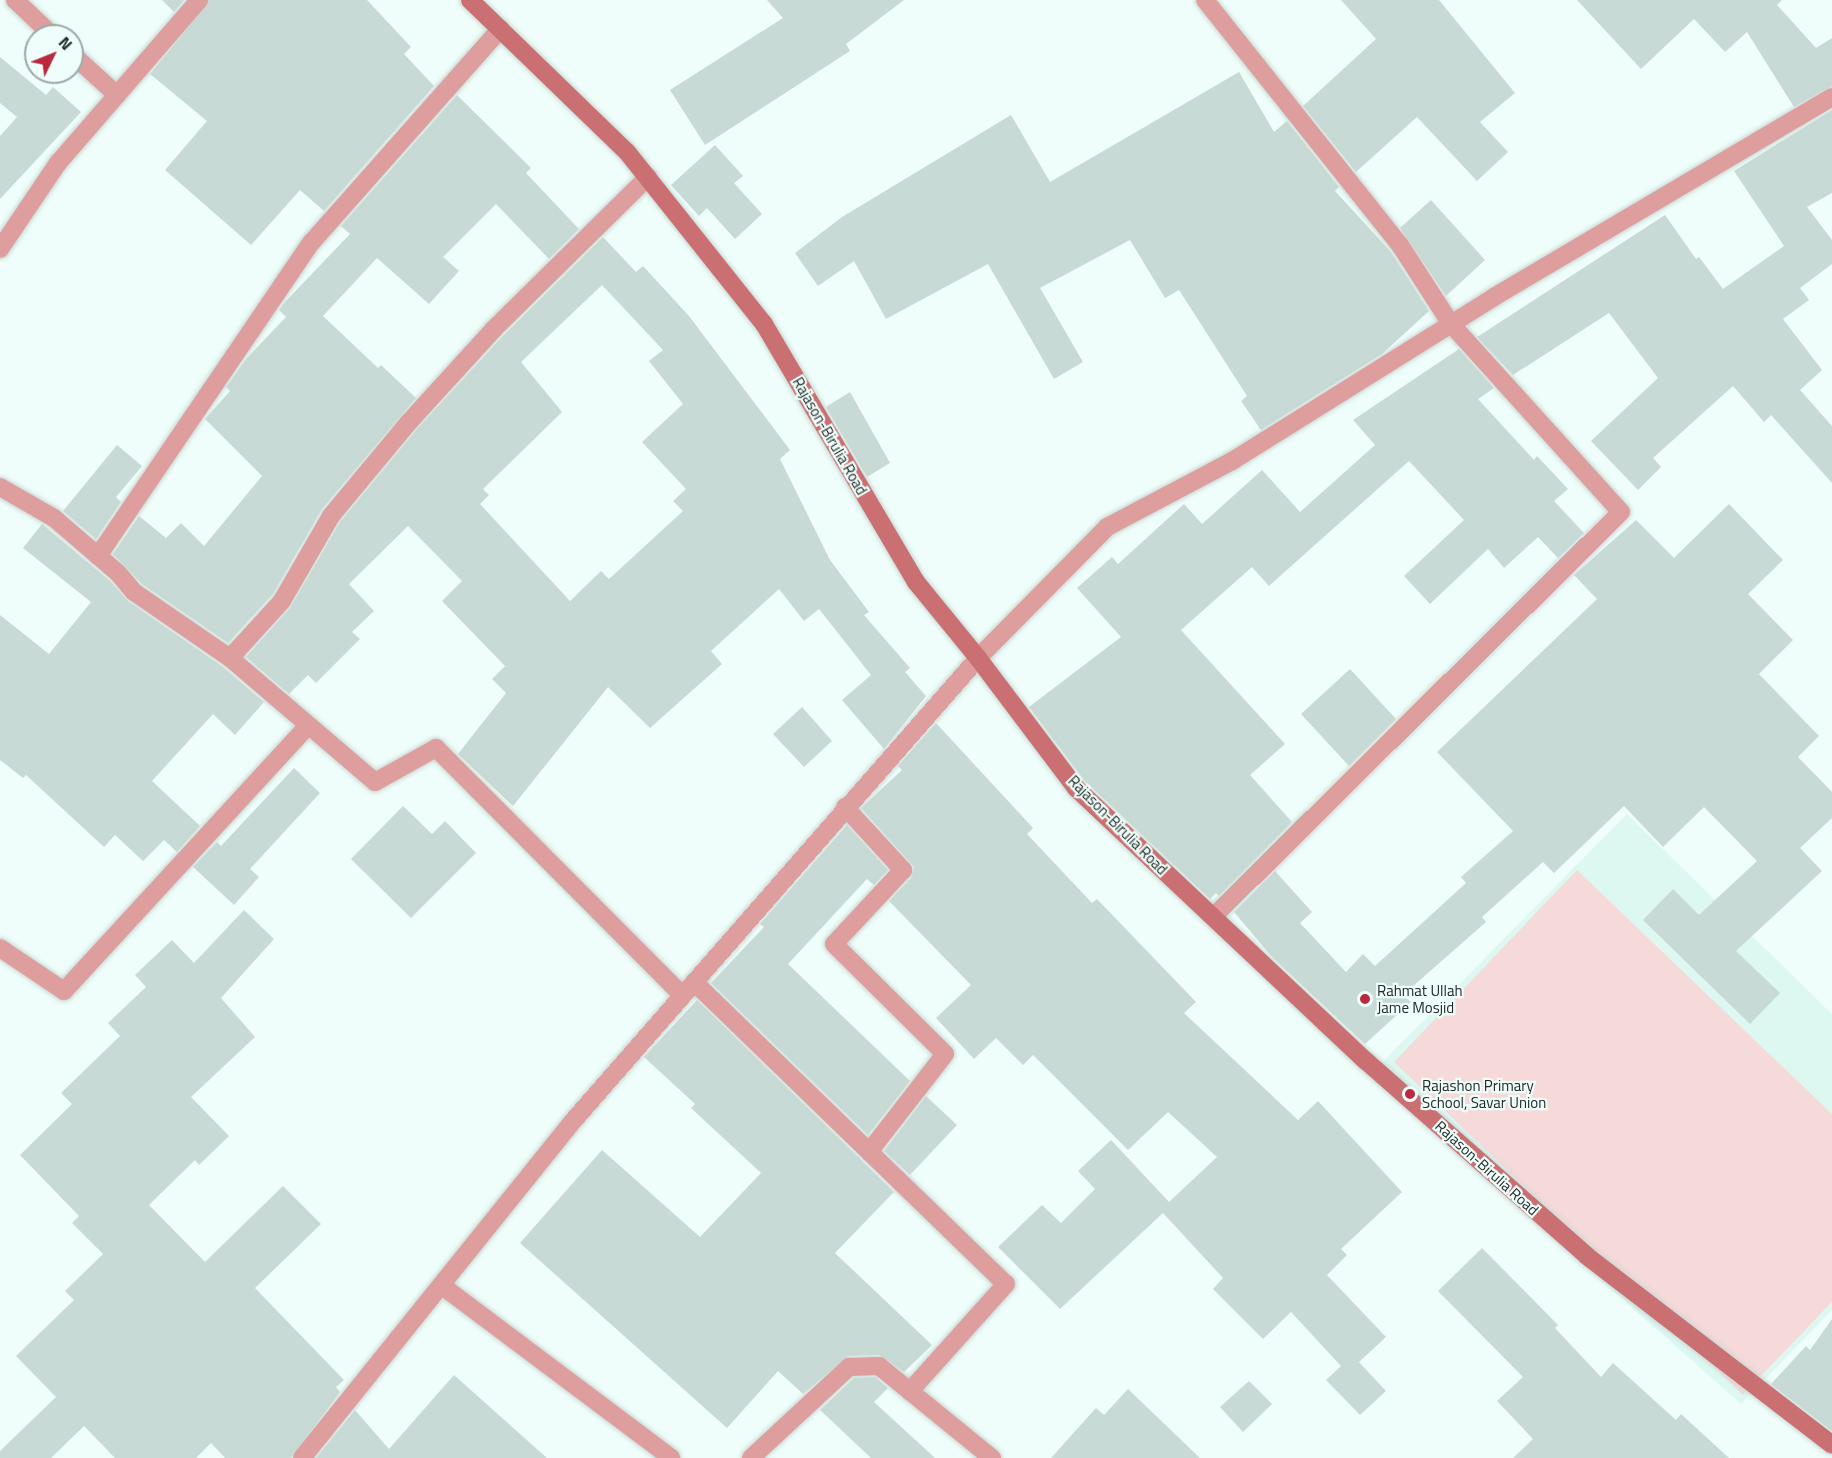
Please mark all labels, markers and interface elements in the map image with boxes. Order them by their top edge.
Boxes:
north arrow [24,24,84,84]
text: N [53,31,78,55]
street label: Rajason-Birulia Road [789,374,871,498]
street label: Rajason-Birulia Road [1065,772,1171,878]
place label: Rahmat Ullah Jame Mosjid [1377,981,1463,1016]
marker: Rahmat Ullah Jame Mosjid [1358,992,1372,1006]
place label: Rajashon Primary School, Savar Union [1422,1076,1546,1111]
marker: Rajashon Primary School, Savar Union [1403,1087,1417,1101]
street label: Rajason-Birulia Road [1432,1117,1542,1219]

